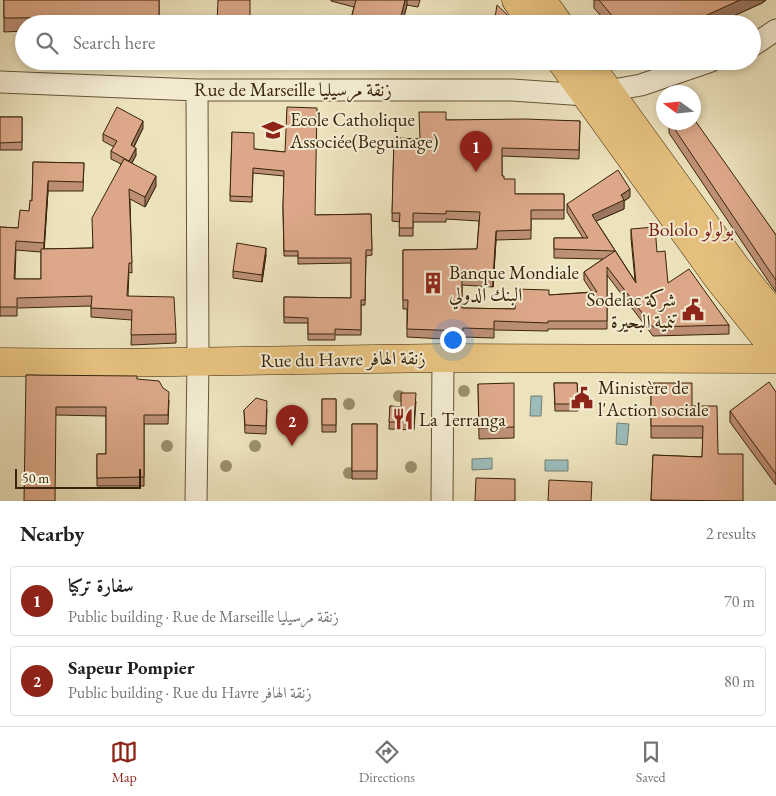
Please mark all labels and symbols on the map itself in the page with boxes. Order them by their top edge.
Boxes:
street label: Rue de Marseille زنقة مرسيليا [194,77,392,103]
north arrow [656,85,701,130]
place label: Ecole Catholique Associée(Beguinage) [289,107,439,154]
school or university icon: Ecole Catholique Associée(Beguinage) [260,117,286,143]
pin: 1 [460,131,492,172]
district label: Bololo بولولو [648,216,734,242]
place label: Banque Mondiale البنك الدولي [449,260,579,310]
building icon: Banque Mondiale البنك الدولي [420,270,446,296]
place label: Sodelac شركة تنمية البحيرة [586,287,677,334]
public building icon: Sodelac شركة تنمية البحيرة [680,297,706,323]
your location [440,327,466,353]
street label: Rue du Havre زنقة الهافر [260,345,426,373]
place label: Ministère de l'Action sociale [598,375,709,422]
public building icon: Ministère de l'Action sociale [569,385,595,411]
pin: 2 [276,405,308,446]
restaurant icon: La Terranga [390,406,416,432]
place label: La Terranga [419,407,506,432]
scale bar [15,466,141,489]

